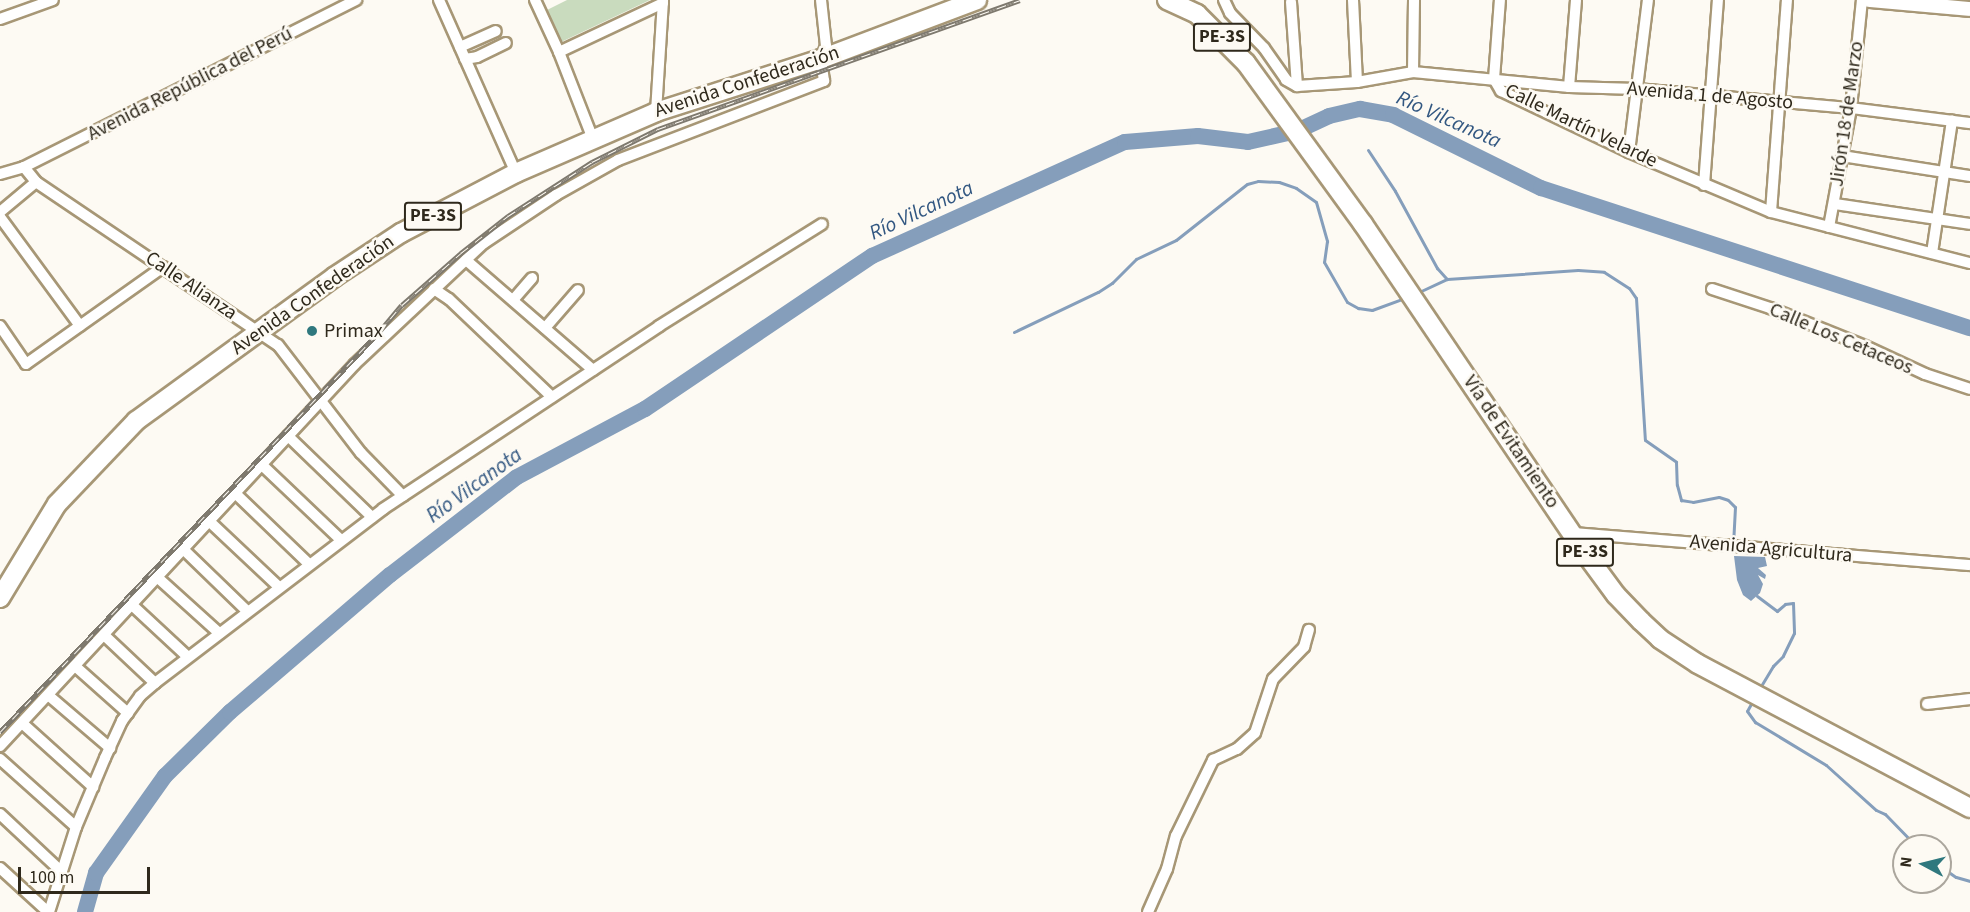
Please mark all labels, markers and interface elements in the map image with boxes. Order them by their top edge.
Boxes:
street label: Avenida República del Perú [84,22,296,146]
road number: PE-3S [1192,22,1252,52]
street label: Jirón 18 de Marzo [1825,40,1869,188]
street label: Avenida Confederación [651,41,843,123]
street label: Avenida 1 de Agosto [1626,77,1794,115]
street label: Calle Martín Velarde [1501,79,1661,173]
water label: Río Vilcanota [1393,85,1505,153]
water label: Río Vilcanota [865,175,977,245]
road number: PE-3S [403,201,463,231]
street label: Avenida Confederación [227,230,399,360]
street label: Calle Alianza [140,247,242,325]
street label: Calle Los Cetaceos [1766,298,1916,380]
place label: Primax [324,319,383,343]
marker: Primax [305,324,319,338]
street label: Vía de Evitamiento [1458,371,1564,513]
water label: Río Vilcanota [421,442,527,528]
street label: Avenida Agricultura [1689,530,1853,568]
road number: PE-3S [1555,537,1615,567]
north arrow [1892,834,1952,894]
scale bar [21,855,153,893]
text: N [1895,855,1918,869]
text: 100 m [29,865,74,890]

